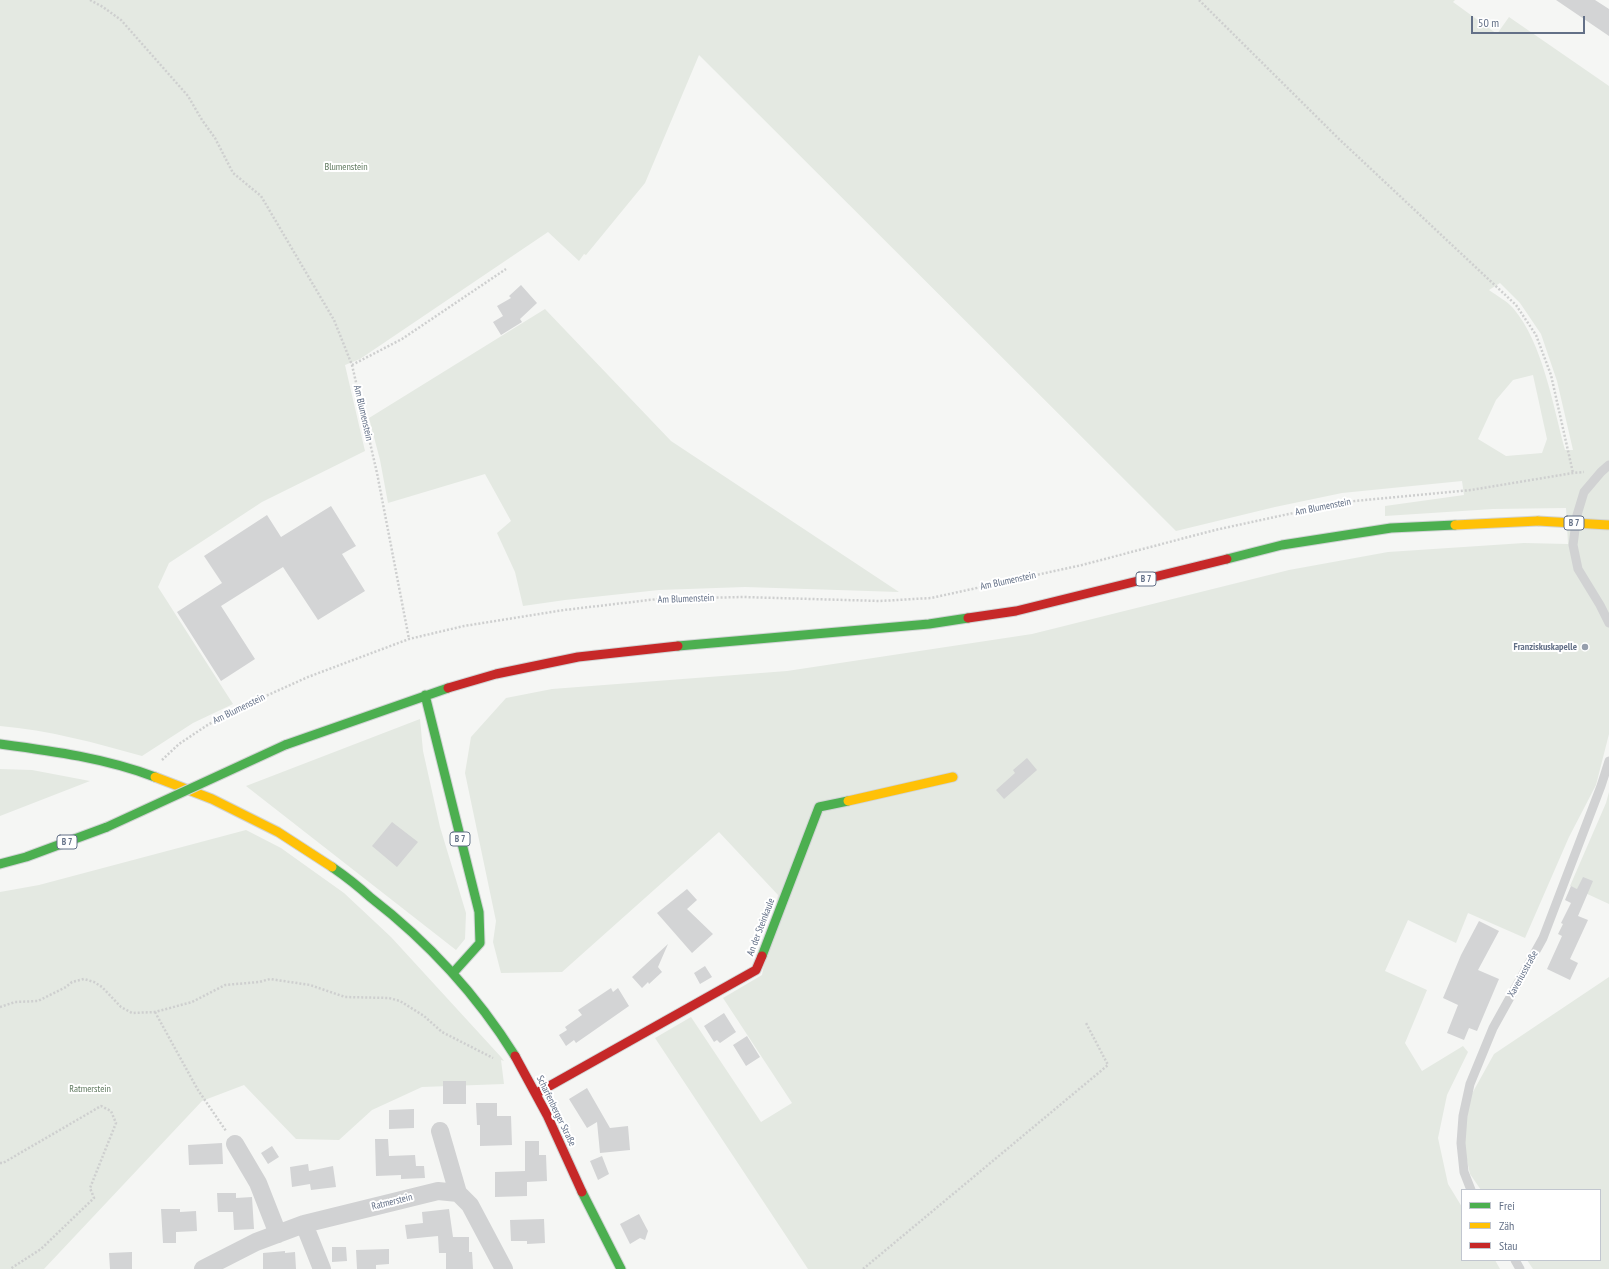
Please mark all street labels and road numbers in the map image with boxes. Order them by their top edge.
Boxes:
street label: Am Blumenstein [351,384,375,442]
street label: Am Blumenstein [1294,496,1352,518]
road number: B 7 [1564,516,1584,530]
street label: Am Blumenstein [979,569,1037,593]
road number: B 7 [1136,572,1156,586]
street label: Am Blumenstein [658,592,714,606]
street label: Am Blumenstein [211,691,267,727]
road number: B 7 [450,832,470,846]
road number: B 7 [57,835,77,849]
street label: An der Steinkaule [744,896,778,958]
street label: Xaveriusstraße [1505,949,1541,999]
street label: Scharfenberger Straße [534,1074,578,1148]
street label: Ratmerstein [370,1191,414,1213]

